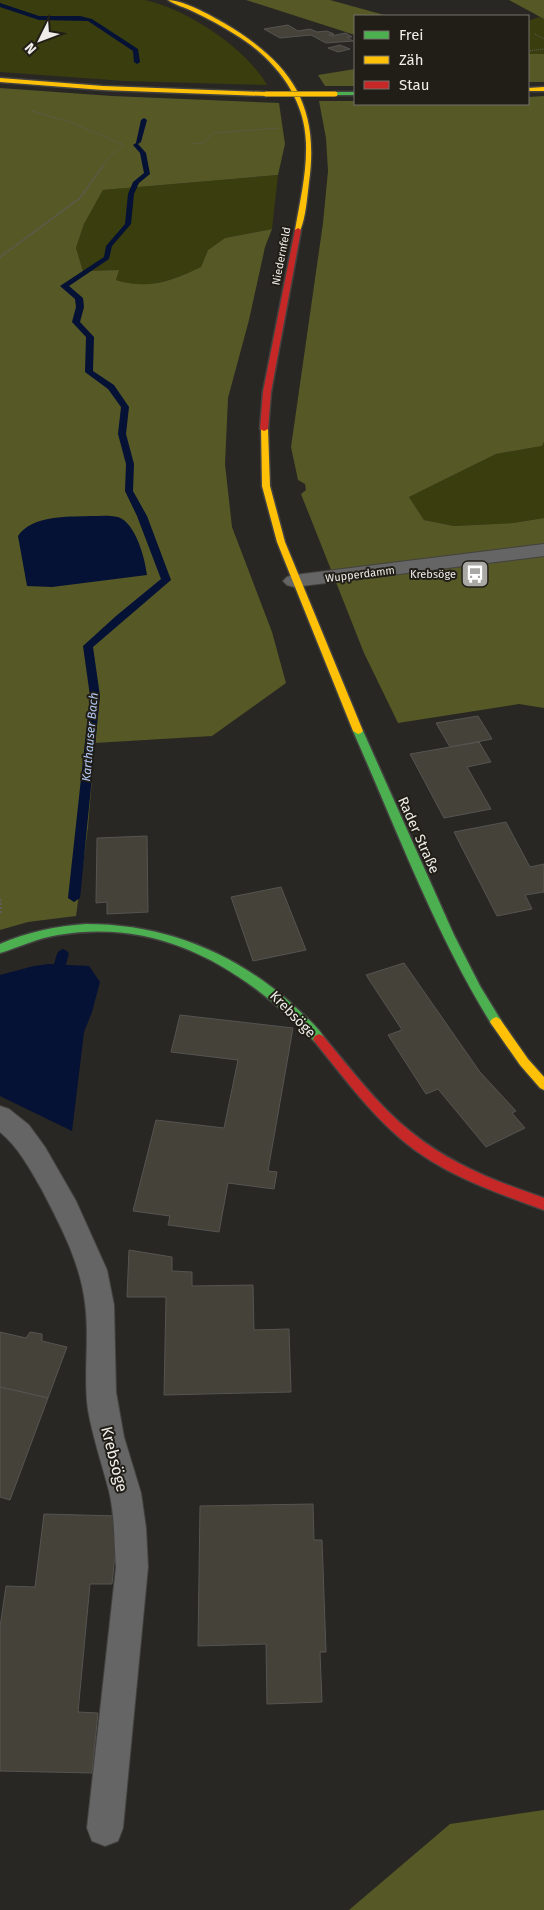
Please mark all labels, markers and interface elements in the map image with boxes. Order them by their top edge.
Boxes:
north arrow [15,15,65,65]
legend [354,15,529,105]
text: Frei [399,26,424,44]
text: N [21,39,40,58]
text: Zäh [399,51,424,69]
text: Stau [399,76,429,94]
street label: Niedernfeld [269,226,294,286]
bus stop icon: Krebsöge [460,559,490,589]
street label: Wupperdamm [325,564,395,585]
place label: Krebsöge [410,568,456,581]
water label: Karthauser Bach [79,692,101,782]
street label: Rader Straße [394,794,443,876]
street label: Krebsöge [266,987,319,1041]
street label: Krebsöge [97,1424,132,1494]

